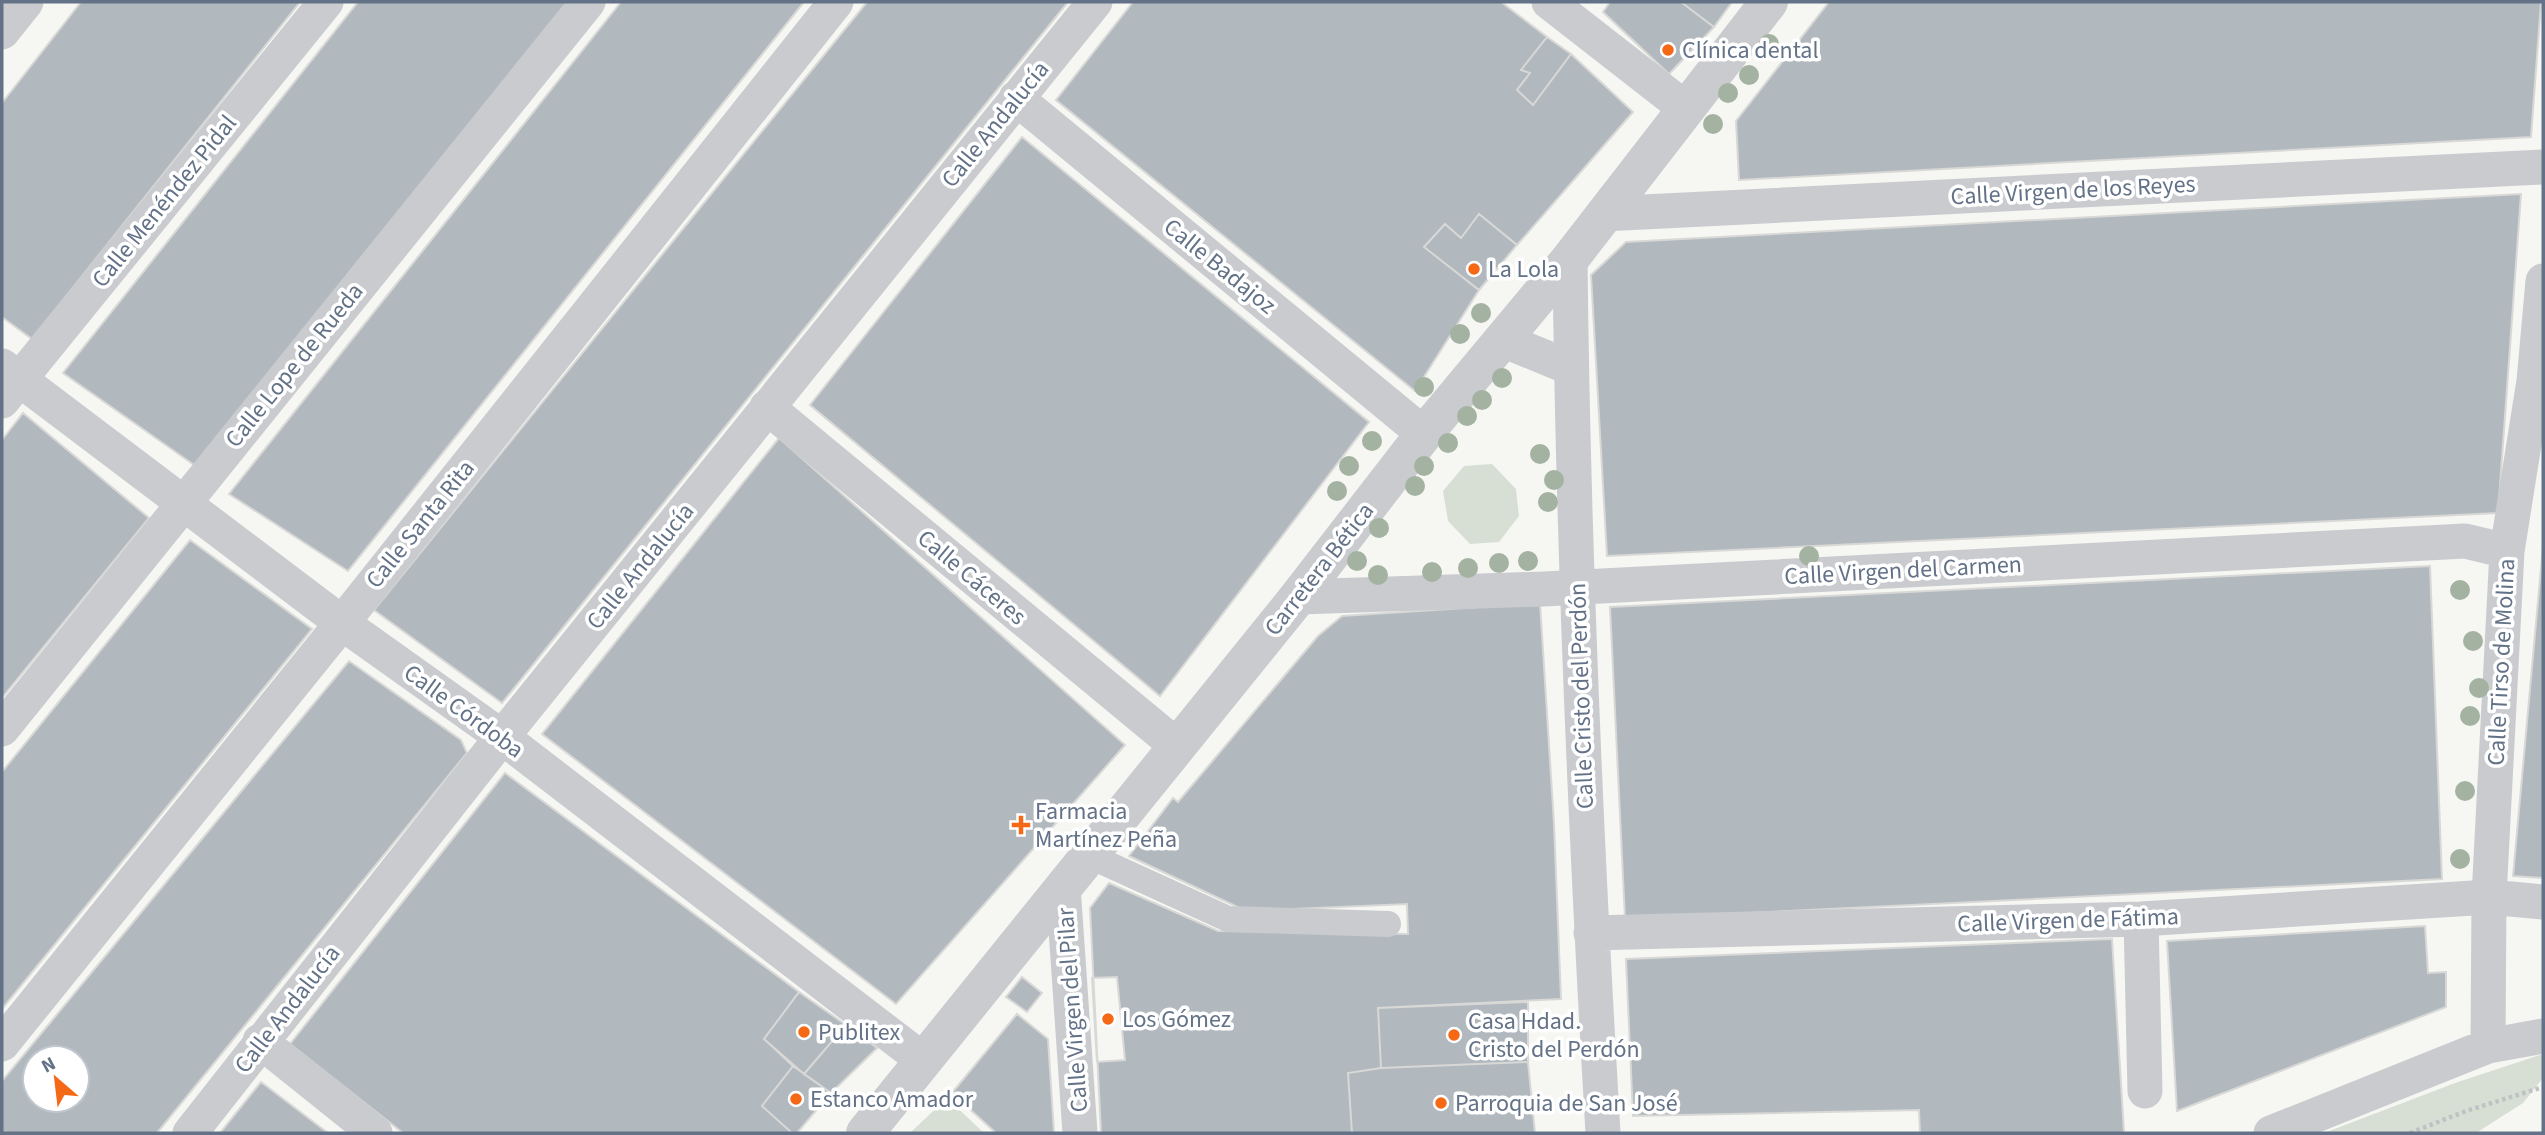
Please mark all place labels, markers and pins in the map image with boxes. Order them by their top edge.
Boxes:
place label: Clínica dental [1682,33,1819,68]
marker: Clínica dental [1660,42,1676,58]
place label: La Lola [1488,252,1559,287]
marker: La Lola [1466,261,1482,277]
place label: Farmacia Martínez Peña [1035,794,1177,857]
marker: Farmacia Martínez Peña [1013,817,1029,833]
place label: Los Gómez [1122,1002,1231,1037]
place label: Casa Hdad. Cristo del Perdón [1468,1004,1640,1067]
marker: Los Gómez [1100,1011,1116,1027]
place label: Publitex [818,1015,900,1050]
marker: Publitex [796,1024,812,1040]
marker: Casa Hdad. Cristo del Perdón [1446,1027,1462,1043]
place label: Estanco Amador [810,1082,974,1117]
place label: Parroquia de San José [1455,1086,1678,1121]
marker: Estanco Amador [788,1091,804,1107]
marker: Parroquia de San José [1433,1095,1449,1111]

